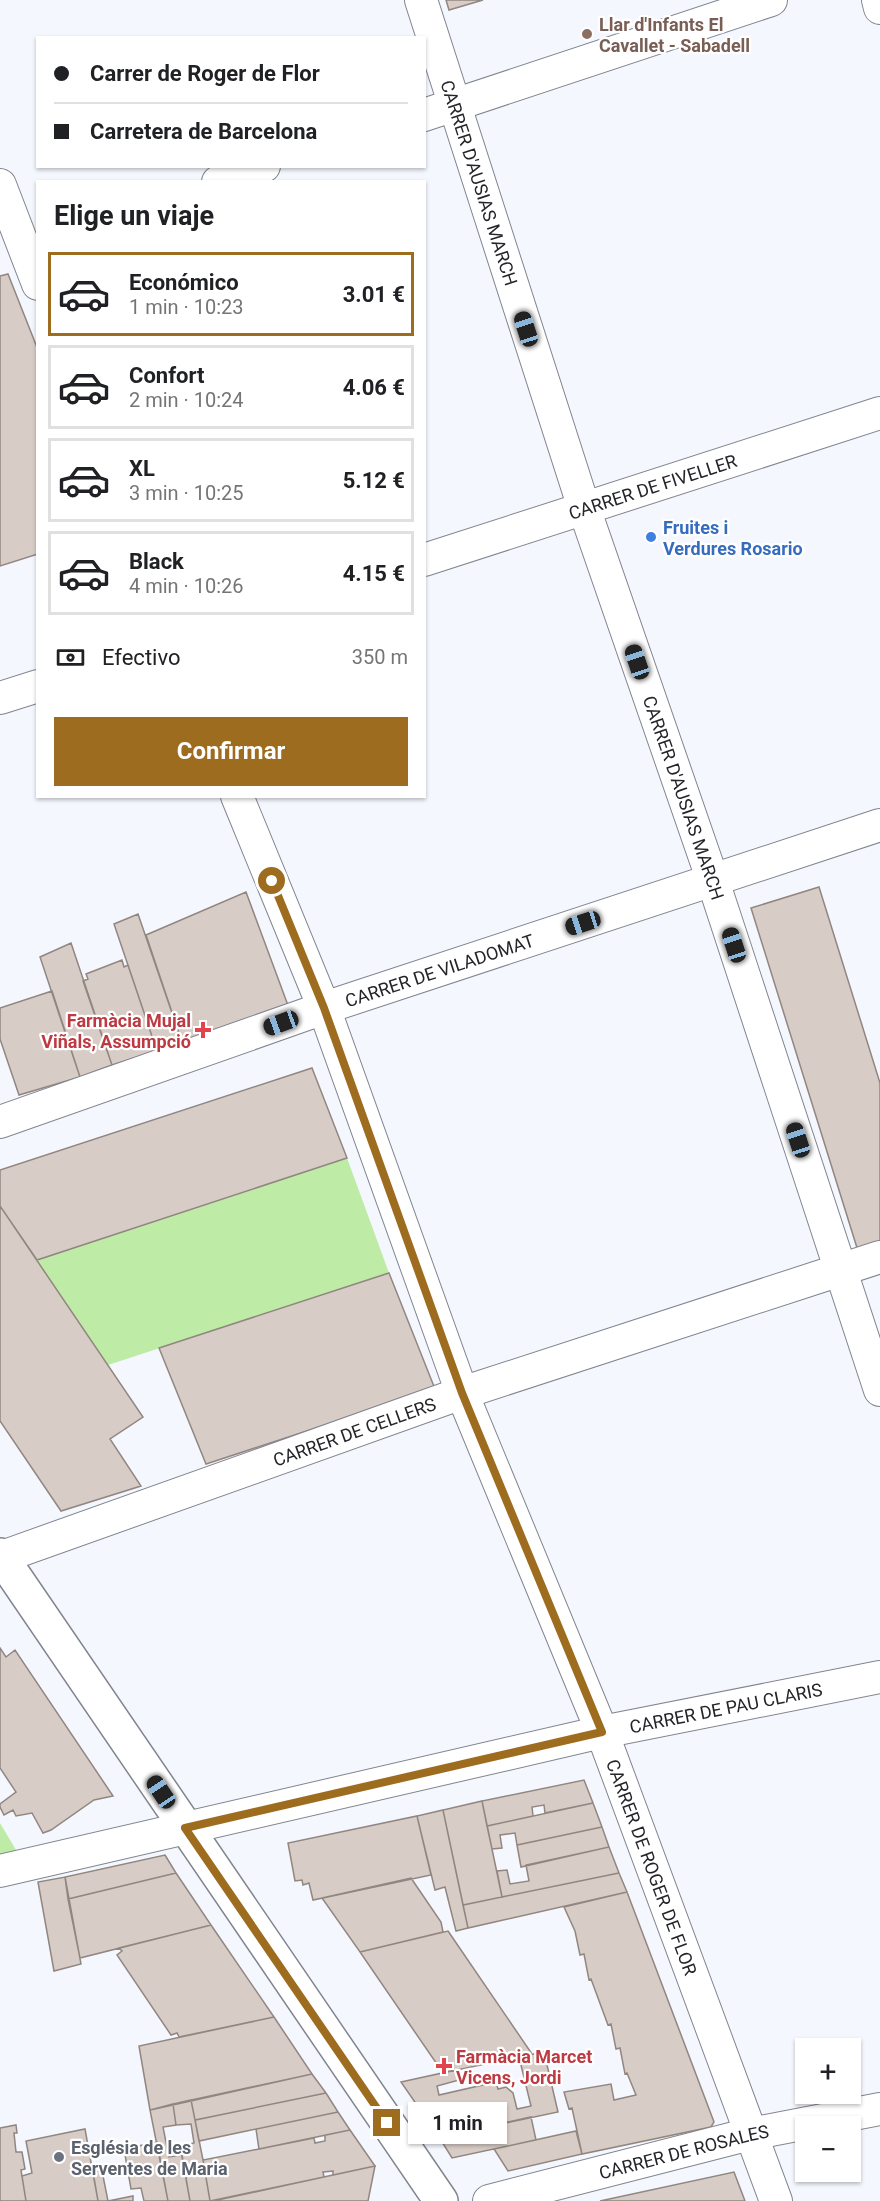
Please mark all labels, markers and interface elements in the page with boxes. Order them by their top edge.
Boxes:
place label: Llar d'Infants El Cavallet - Sabadell [599,14,750,56]
marker: Llar d'Infants El Cavallet - Sabadell [580,27,594,41]
text: Carrer de Roger de Flor [90,61,320,86]
street label: CARRER D'AUSIAS MARCH [437,77,522,288]
text: Carretera de Barcelona [90,119,317,144]
text: Elige un viaje [54,200,214,232]
icon: car [57,267,111,321]
text: Económico [129,270,239,295]
text: 3.01 € [343,282,405,307]
text: 1 min · 10:23 [129,295,244,319]
car [512,309,540,349]
icon: car [57,360,111,414]
text: Confort [129,363,204,388]
text: 4.06 € [343,375,405,400]
text: 2 min · 10:24 [129,388,244,412]
street label: CARRER DE FIVELLER [566,449,739,523]
icon: car [57,453,111,507]
text: XL [129,456,155,481]
text: 5.12 € [343,468,405,493]
text: 3 min · 10:25 [129,481,244,505]
place label: Fruites i Verdures Rosario [663,517,803,559]
marker: Fruites i Verdures Rosario [644,530,658,544]
icon: car [57,546,111,600]
text: Black [129,549,184,574]
text: 4.15 € [343,561,405,586]
text: 4 min · 10:26 [129,574,244,598]
icon: cash [54,641,87,674]
car [623,642,651,682]
text: Efectivo [102,645,180,670]
text: 350 m [352,645,408,669]
street label: CARRER D'AUSIAS MARCH [639,693,729,902]
button: Confirmar [54,717,408,786]
route start [258,867,285,894]
car [563,909,603,937]
car [720,925,748,965]
street label: CARRER DE VILADOMAT [342,929,537,1011]
car [261,1008,301,1038]
place label: Farmàcia Mujal Viñals, Assumpció [41,1010,191,1052]
marker: Farmàcia Mujal Viñals, Assumpció [196,1023,210,1037]
car [784,1120,812,1160]
street label: CARRER DE CELLERS [270,1393,439,1470]
street label: CARRER DE PAU CLARIS [628,1678,824,1737]
street label: CARRER DE ROGER DE FLOR [603,1756,702,1978]
car [143,1772,179,1812]
map controls [795,2038,861,2182]
button: + [795,2038,861,2104]
place label: Farmàcia Marcet Vicens, Jordi [456,2046,592,2088]
marker: Farmàcia Marcet Vicens, Jordi [437,2059,451,2073]
callout: 1 min [408,2102,507,2144]
route end [373,2109,400,2136]
text: 1 min [432,2111,483,2135]
button: − [795,2116,861,2182]
street label: CARRER DE ROSALES [597,2120,771,2183]
place label: Església de les Serventes de Maria [71,2137,228,2179]
marker: Església de les Serventes de Maria [52,2150,66,2164]

